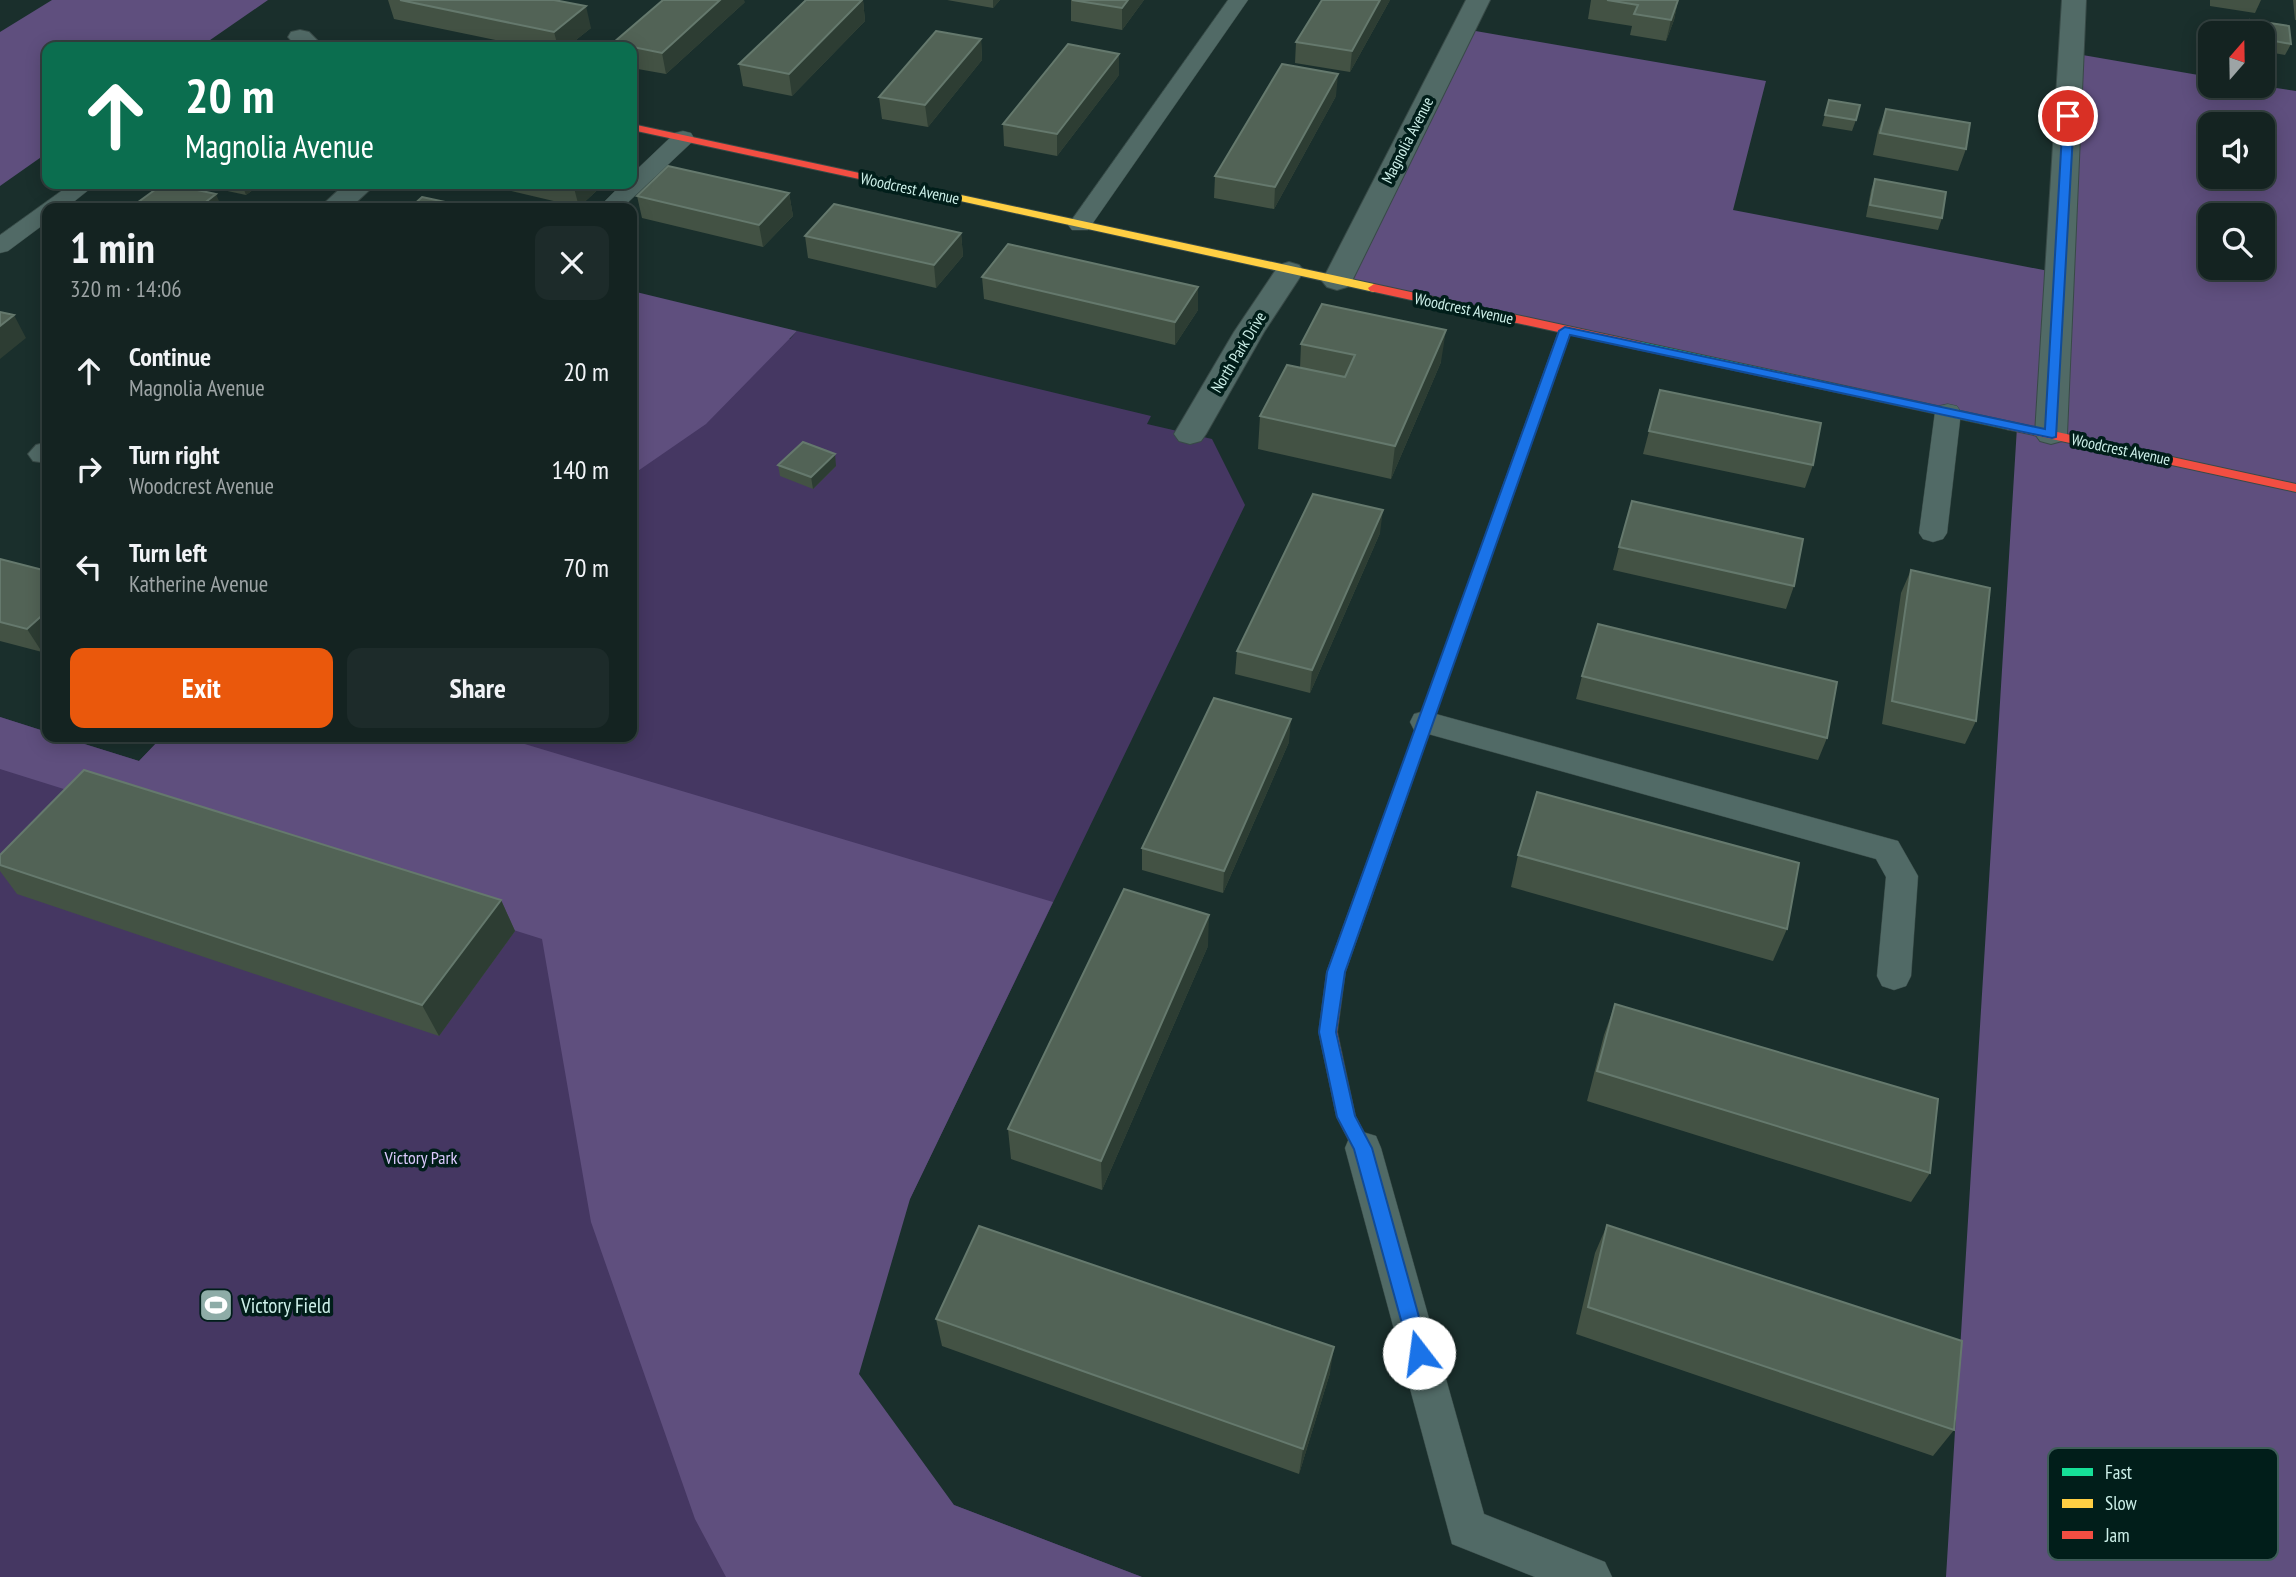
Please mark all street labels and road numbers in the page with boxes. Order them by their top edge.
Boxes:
street label: Magnolia Avenue [1377,93,1437,187]
street label: Woodcrest Avenue [859,168,961,208]
street label: Woodcrest Avenue [1413,288,1515,328]
street label: North Park Drive [1206,308,1270,396]
street label: Woodcrest Avenue [2070,429,2172,469]

